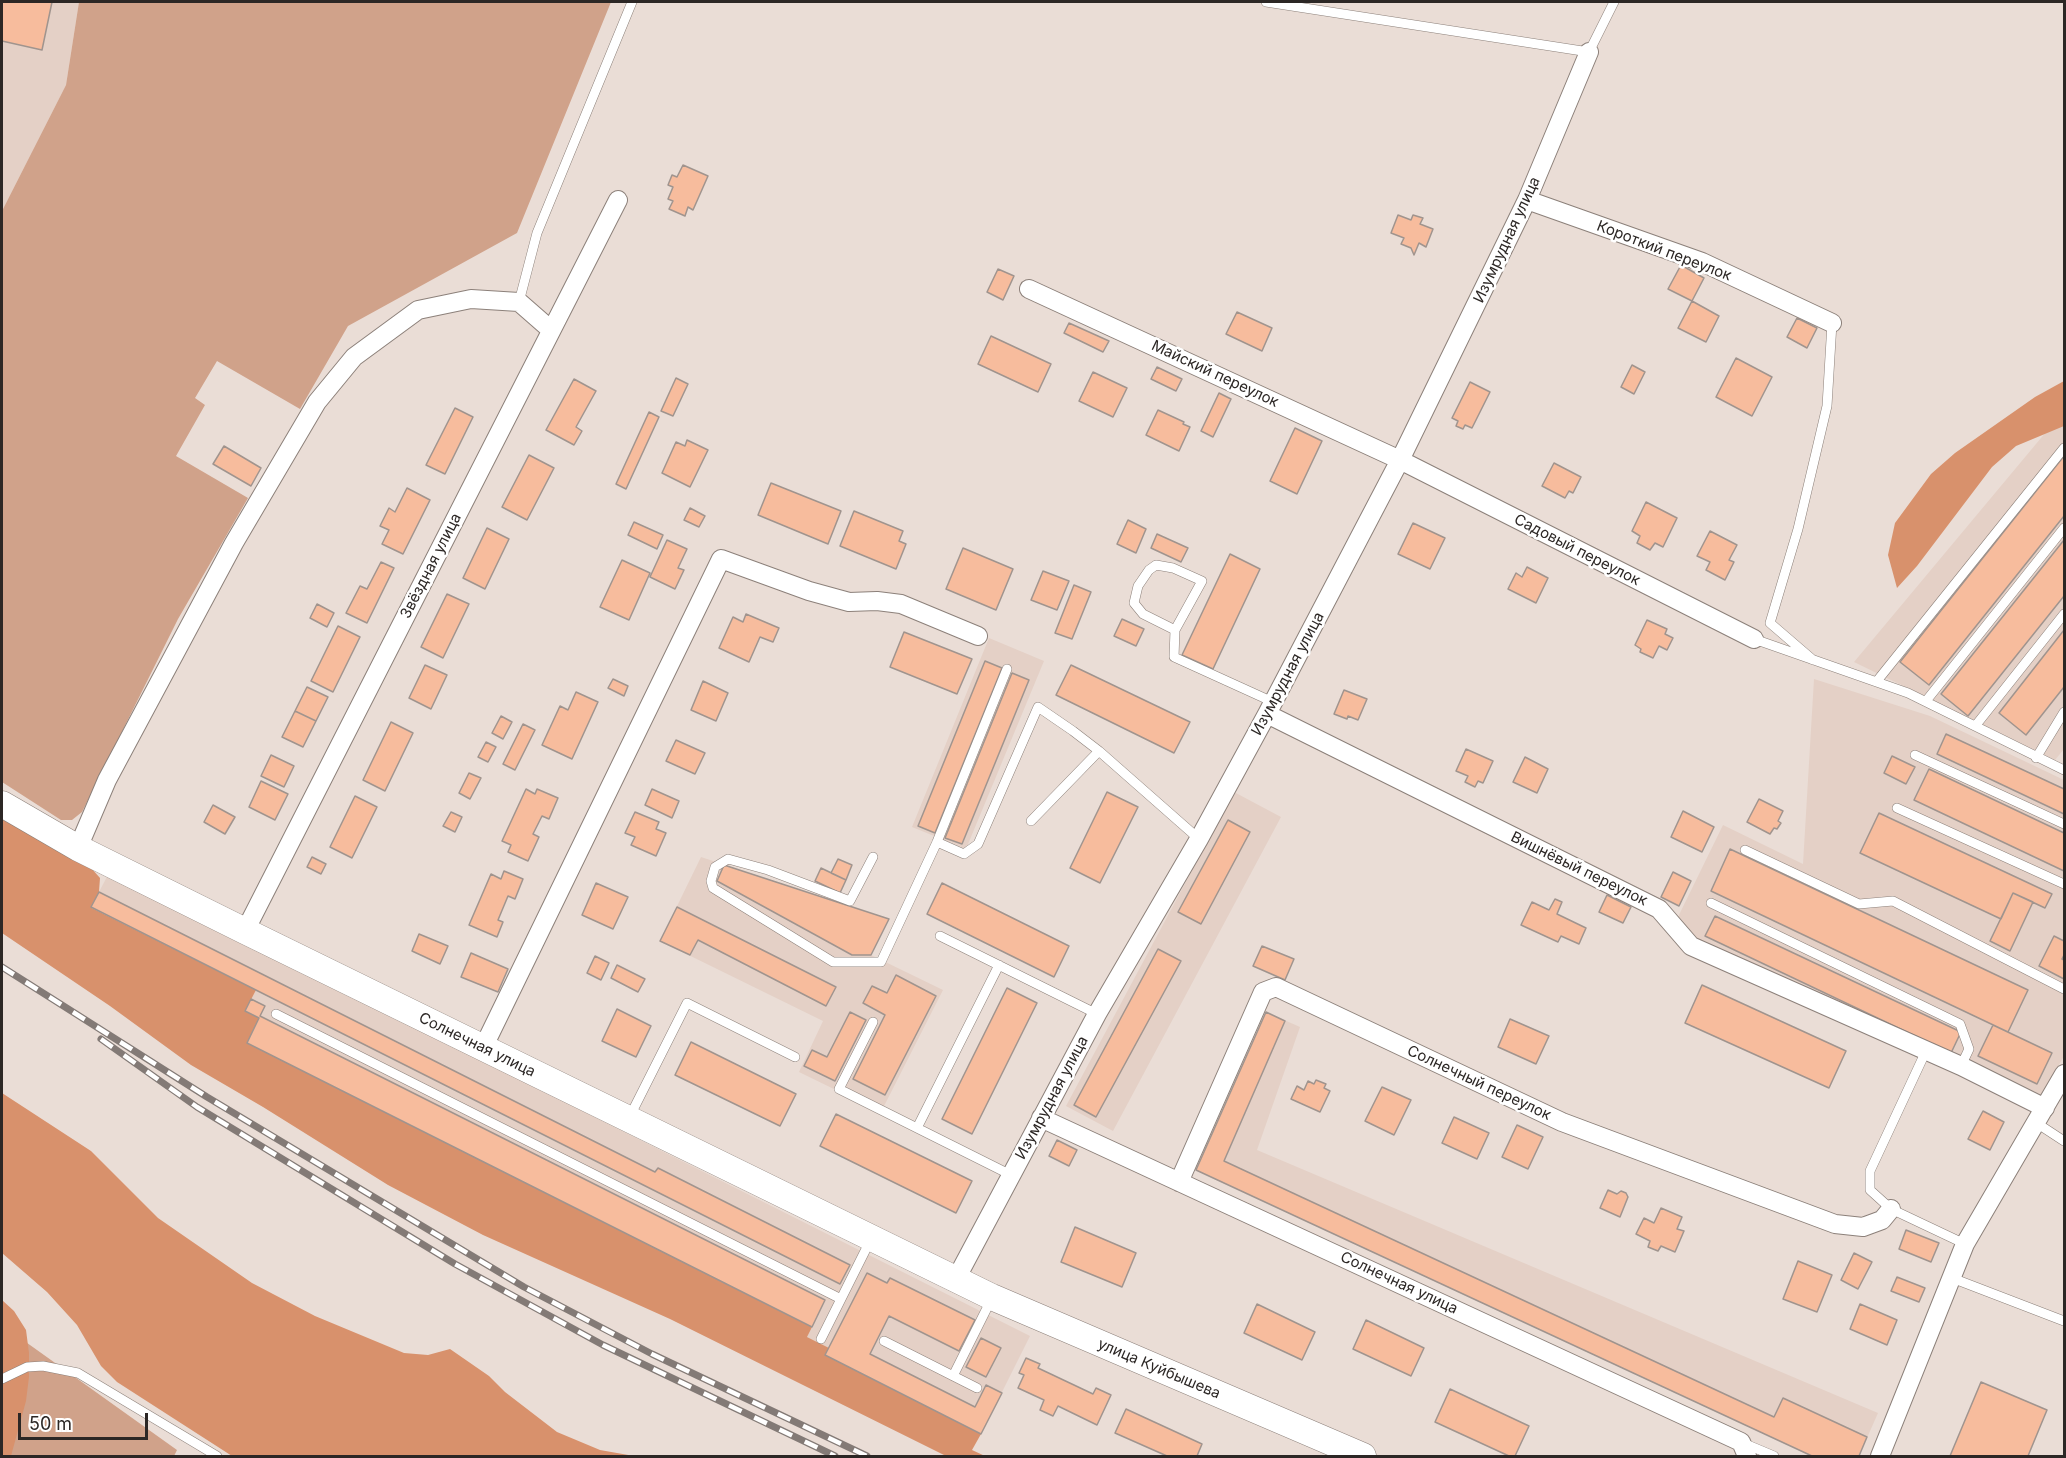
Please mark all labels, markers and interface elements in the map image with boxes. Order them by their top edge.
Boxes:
street label: Изумрудная улица [1470,174,1544,306]
street label: Короткий переулок [1594,217,1734,285]
street label: Майский переулок [1149,337,1281,411]
street label: Звёздная улица [397,510,465,622]
street label: Садовый переулок [1511,510,1643,590]
street label: Изумрудная улица [1248,609,1328,739]
street label: Вишнёвый переулок [1508,828,1650,910]
street label: Солнечная улица [416,1009,538,1081]
street label: Изумрудная улица [1012,1033,1092,1163]
street label: Солнечный переулок [1404,1042,1554,1124]
street label: Солнечная улица [1337,1248,1461,1318]
street label: улица Куйбышева [1095,1335,1223,1403]
scale bar [21,1401,152,1439]
text: 50 m [29,1413,72,1434]

